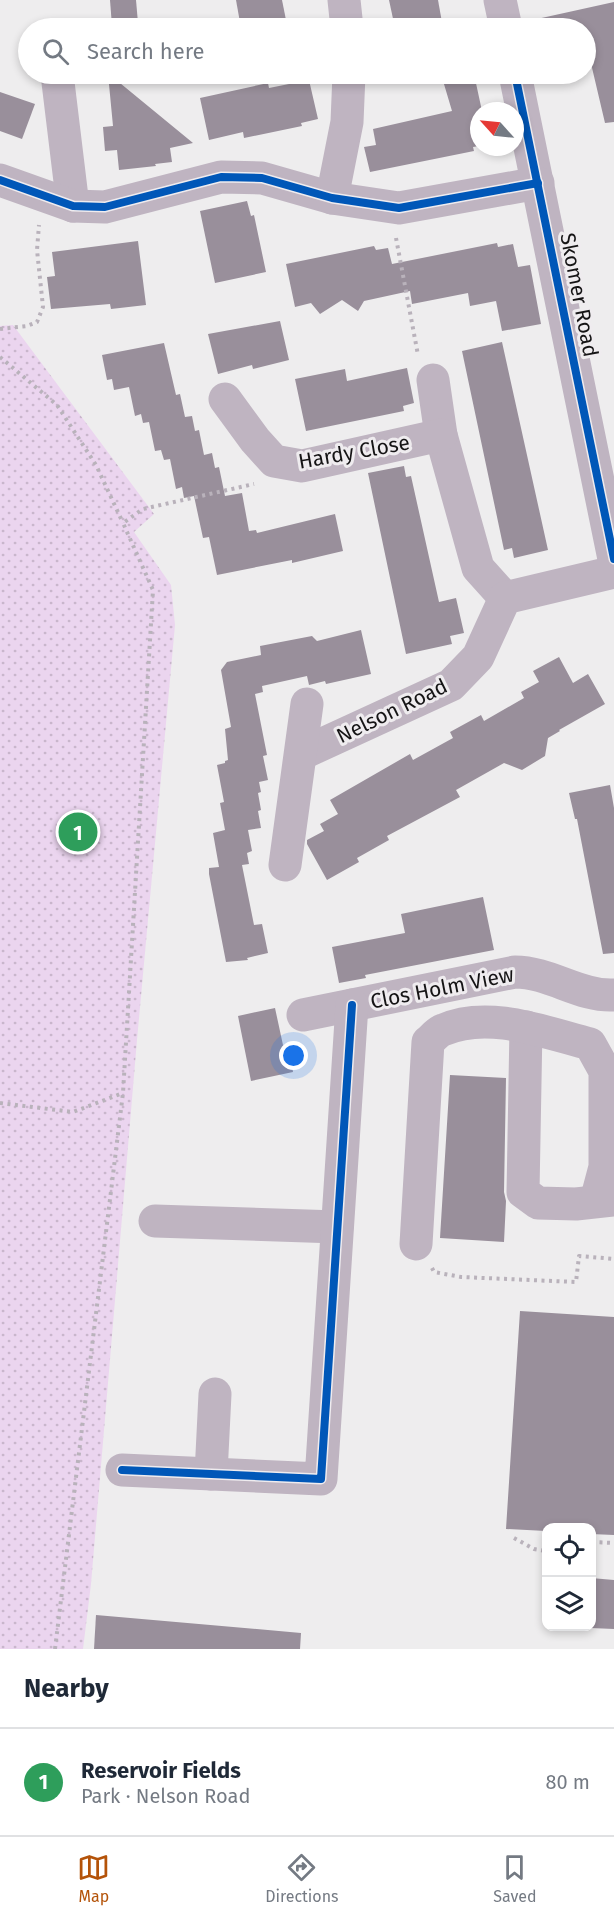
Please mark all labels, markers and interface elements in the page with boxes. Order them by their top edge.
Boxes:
search box [18,18,596,84]
icon: search [39,35,72,68]
text: Search here [87,38,205,65]
north arrow [470,102,524,156]
street label: Skomer Road [554,231,604,359]
street label: Hardy Close [296,429,412,475]
street label: Nelson Road [332,673,452,749]
pin: 1 [58,810,98,854]
street label: Clos Holm View [368,961,516,1015]
your location [279,1041,308,1070]
map controls [542,1523,596,1631]
button: locate [542,1523,596,1577]
button: layers [542,1577,596,1631]
text: Nearby [24,1673,109,1704]
text: Reservoir Fields [81,1757,241,1784]
text: 1 [39,1770,48,1794]
text: 80 m [545,1770,590,1794]
text: Park · Nelson Road [81,1784,250,1808]
tab: Map [77,1851,110,1906]
tab: Directions [265,1851,339,1906]
tab: Saved [493,1851,537,1906]

